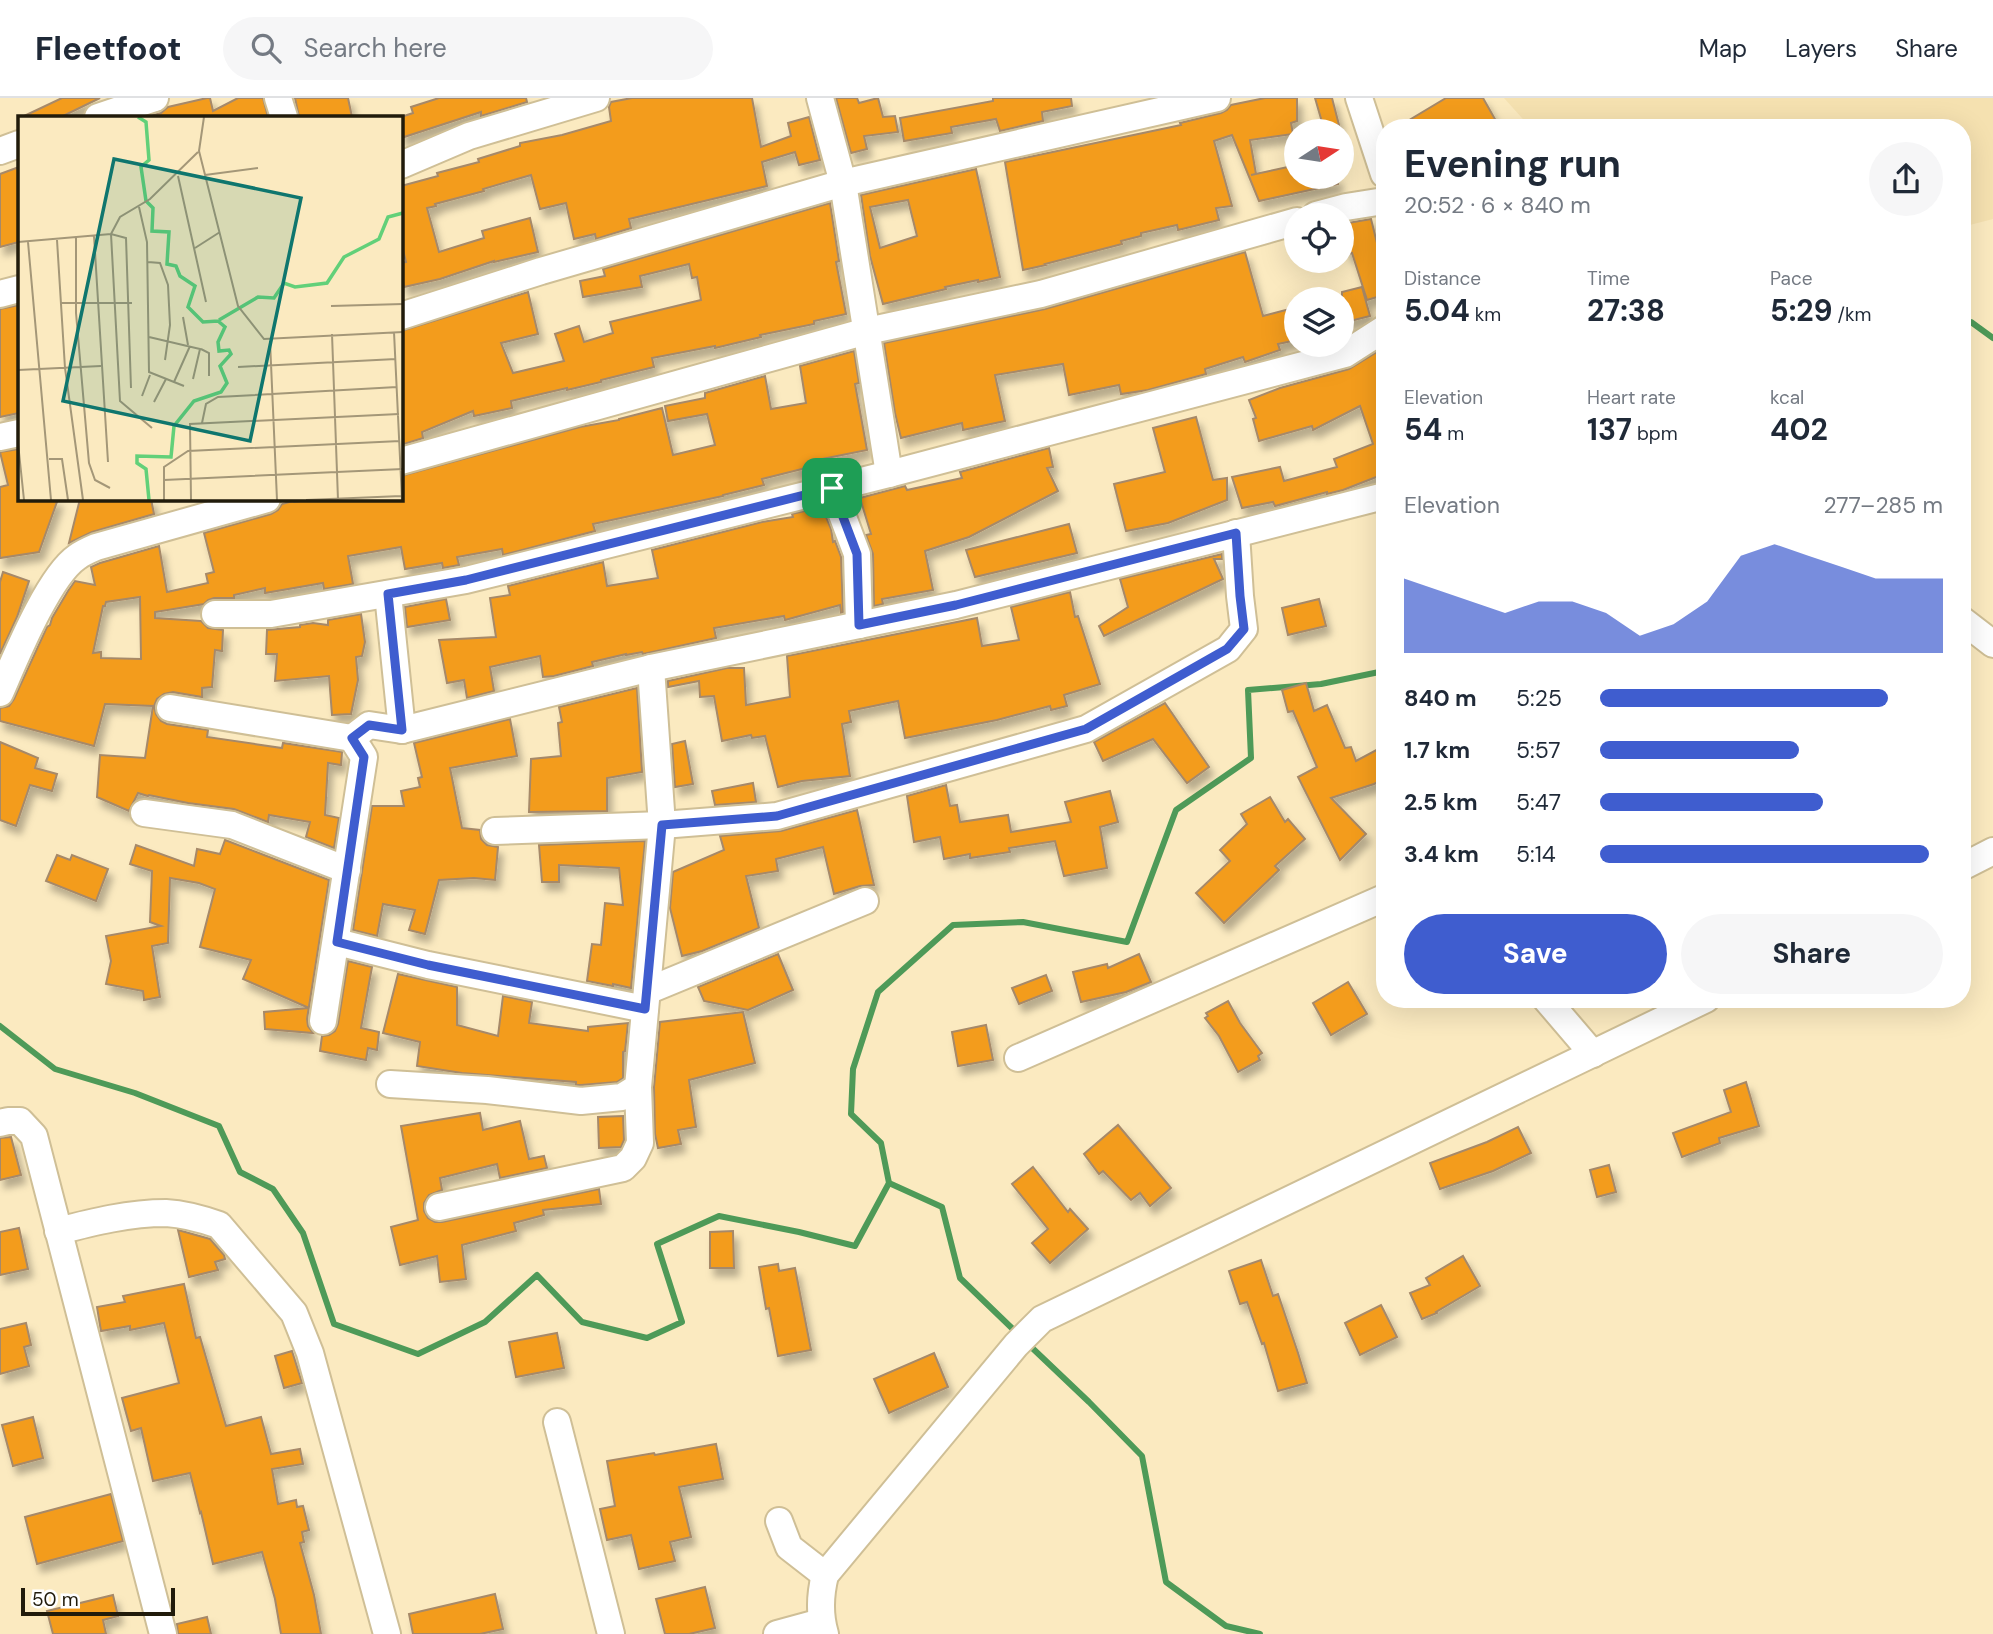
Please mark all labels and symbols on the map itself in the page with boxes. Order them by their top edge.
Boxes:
inset map [18,116,402,500]
north arrow [1284,119,1354,189]
pin [802,458,862,518]
scale bar [21,1585,175,1617]

